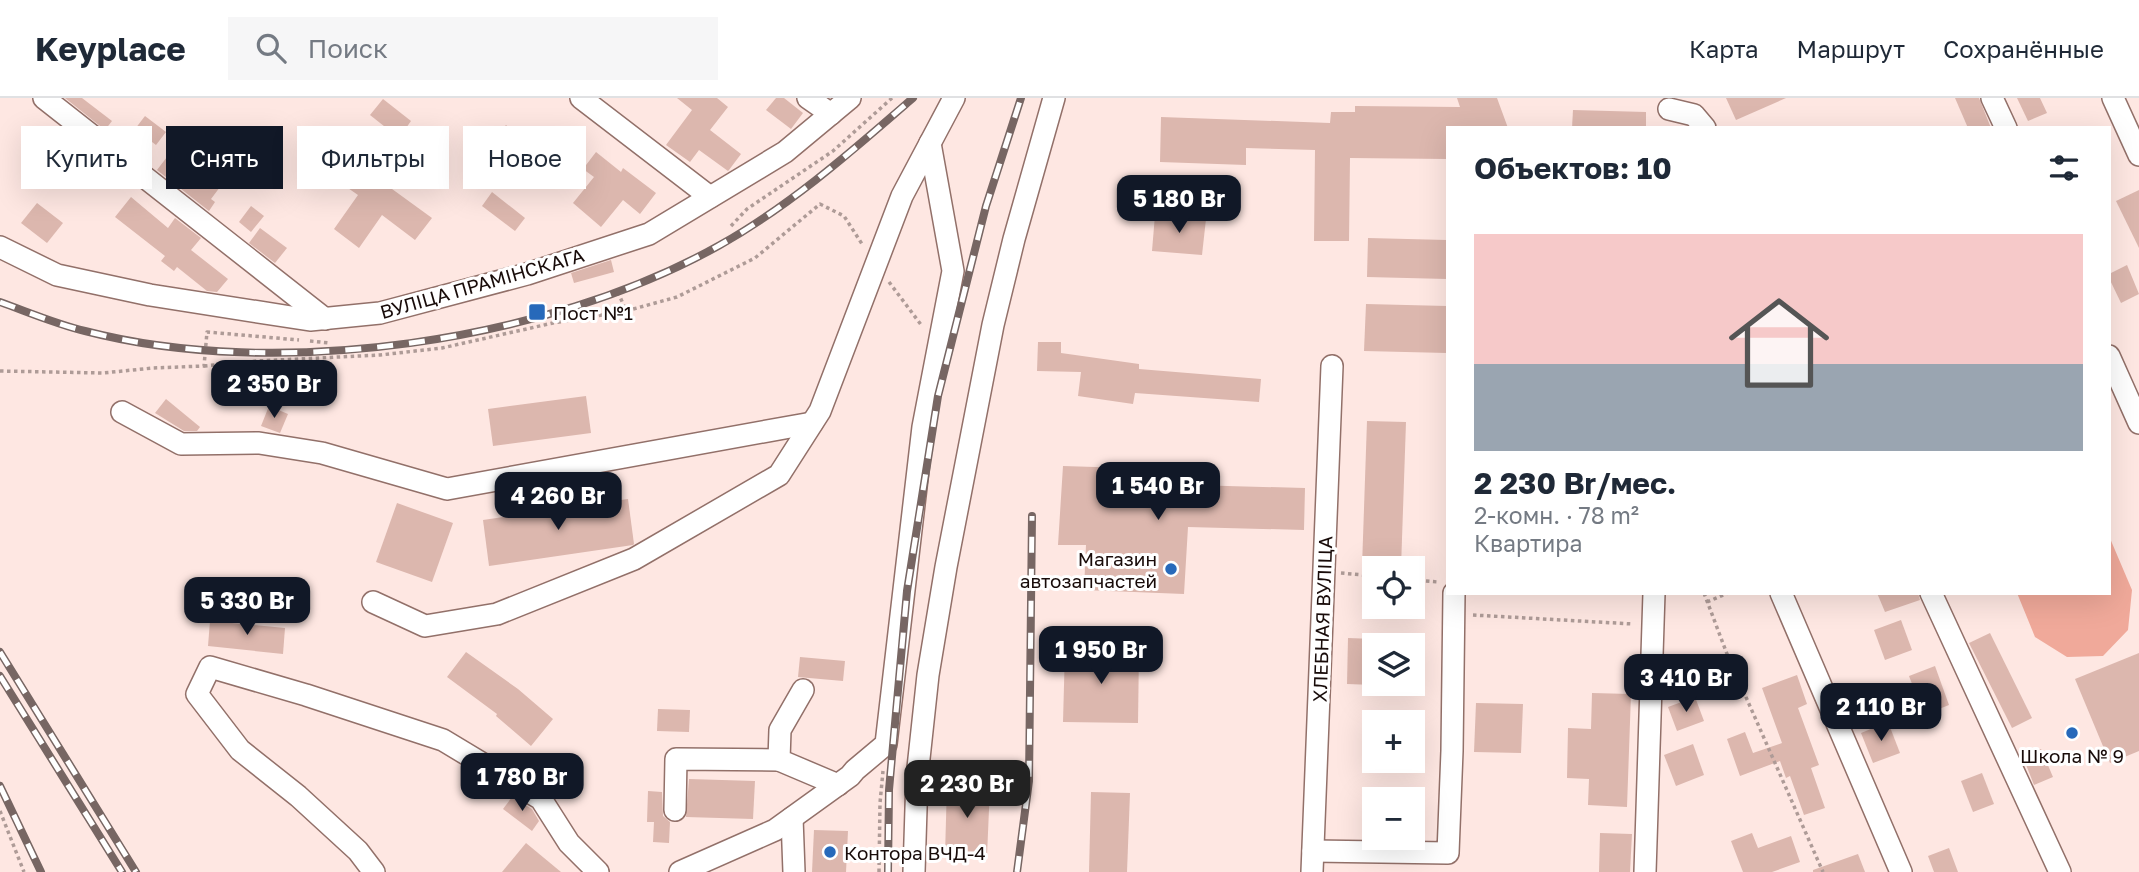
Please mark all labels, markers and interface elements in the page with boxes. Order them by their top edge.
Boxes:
search box [228,17,718,80]
text: Keyplace [35,29,186,68]
icon: search [252,29,290,67]
text: Поиск [308,33,388,64]
text: Карта [1689,34,1759,63]
text: Маршрут [1797,34,1905,63]
text: Сохранённые [1943,34,2104,63]
chip: Купить [21,126,152,189]
chip: Снять [166,126,283,189]
chip: Фильтры [297,126,449,189]
chip: Новое [463,126,586,189]
icon: filters [2045,149,2083,187]
text: Объектов: 10 [1474,150,1672,186]
pin: 5 180 Br [1107,176,1251,235]
text: 5 180 Br [1133,184,1225,212]
street label: ВУЛІЦА ПРАМІНСКАГА [377,243,587,323]
icon: home [1716,280,1842,406]
place label: Пост №1 [553,301,633,324]
marker: Пост №1 [527,302,547,322]
pin: 2 350 Br [202,360,346,420]
text: 2 350 Br [227,369,321,397]
pin: 1 540 Br [1086,462,1230,522]
text: 2 230 Br/мес. [1474,465,1676,501]
text: 1 540 Br [1112,471,1204,499]
pin: 4 260 Br [486,472,630,532]
text: 4 260 Br [511,481,605,509]
text: 2-комн. · 78 m² [1474,501,1639,529]
text: Квартира [1474,529,1582,557]
street label: ХЛЕБНАЯ ВУЛІЦА [1308,535,1336,703]
place label: Магазин автозапчастей [1020,547,1157,592]
map controls [1362,556,1425,850]
button: locate [1362,556,1425,619]
marker: Магазин автозапчастей [1163,561,1179,577]
pin: 5 330 Br [175,578,319,637]
text: 5 330 Br [200,586,294,614]
pin: 1 950 Br [1029,626,1173,686]
button: layers [1362,633,1425,696]
text: 1 950 Br [1055,635,1147,663]
pin: 3 410 Br [1614,654,1758,714]
text: 3 410 Br [1640,663,1732,691]
pin: 2 110 Br [1809,684,1953,743]
text: 2 110 Br [1836,692,1926,720]
button: + [1362,710,1425,773]
marker: Школа № 9 [2064,725,2080,741]
place label: Школа № 9 [2020,744,2124,767]
pin: 1 780 Br [450,754,594,813]
pin: 2 230 Br [895,760,1039,820]
text: 1 780 Br [477,762,567,790]
text: 2 230 Br [920,769,1014,797]
button: − [1362,787,1425,850]
place label: Контора ВЧД-4 [844,841,986,864]
marker: Контора ВЧД-4 [822,844,838,860]

